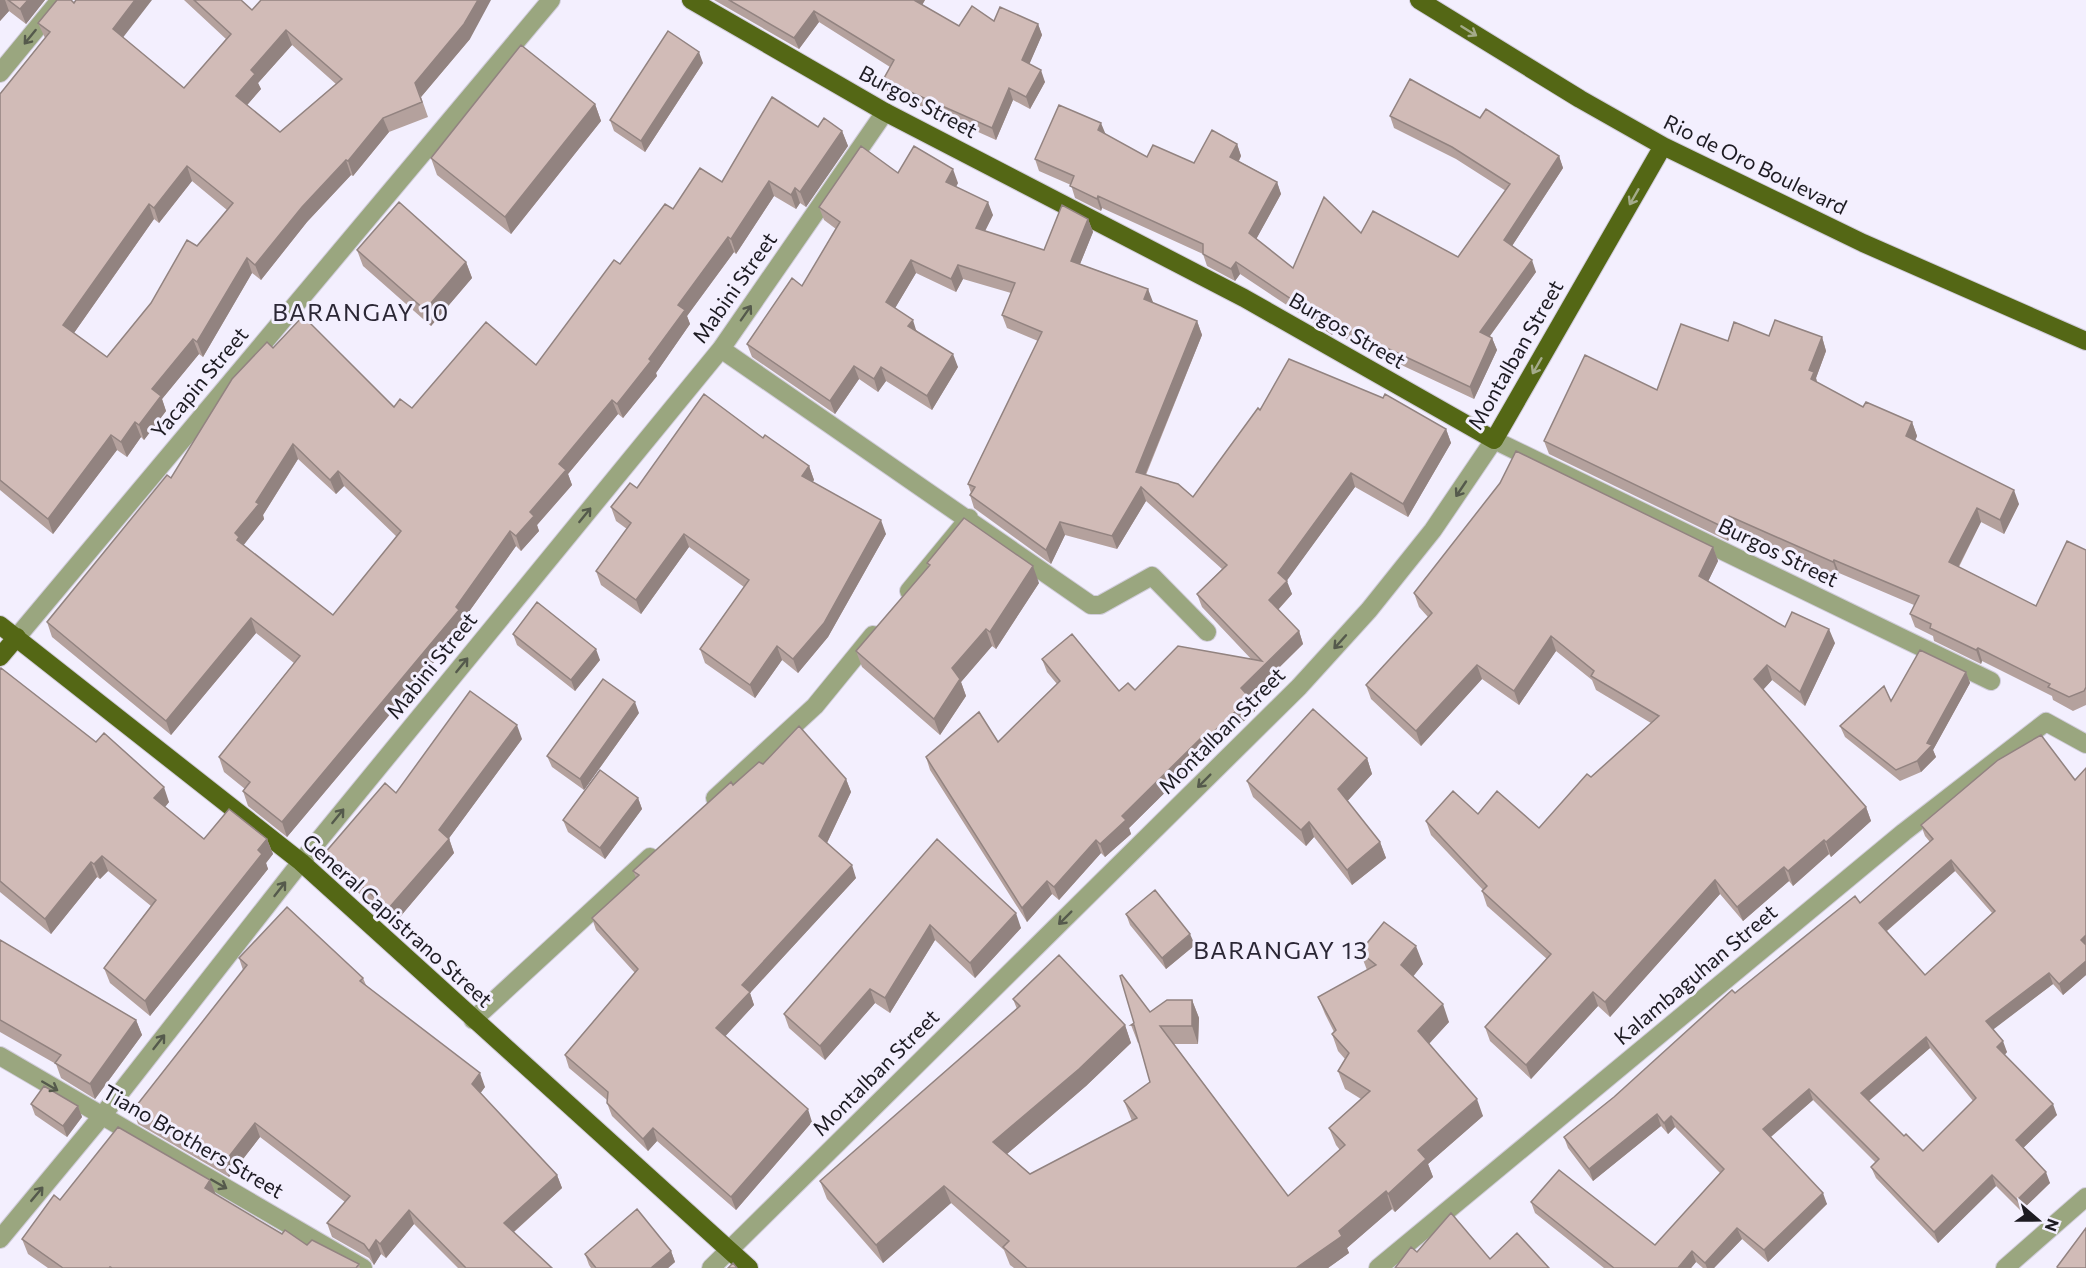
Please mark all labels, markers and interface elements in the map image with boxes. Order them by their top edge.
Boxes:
one-way arrow [1460,25,1477,37]
one-way arrow [23,29,37,44]
street label: Burgos Street [855,59,982,142]
street label: Rio de Oro Boulevard [1660,108,1851,219]
one-way arrow [1628,187,1639,205]
street label: Mabini Street [686,227,781,347]
street label: Montalban Street [1462,275,1568,433]
street label: Burgos Street [1285,286,1410,373]
district label: BARANGAY 10 [272,297,450,326]
one-way arrow [740,305,752,322]
street label: Yacapin Street [145,321,253,443]
one-way arrow [1530,357,1542,374]
one-way arrow [1455,480,1467,496]
one-way arrow [579,507,592,523]
street label: Burgos Street [1715,512,1843,591]
street label: Mabini Street [380,607,481,723]
one-way arrow [1333,634,1347,649]
one-way arrow [455,658,468,674]
street label: Montalban Street [1153,662,1289,798]
one-way arrow [1196,773,1211,788]
one-way arrow [331,809,345,824]
street label: General Capistrano Street [298,828,498,1012]
one-way arrow [273,881,286,897]
street label: Kalambaguhan Street [1609,899,1781,1049]
one-way arrow [1058,911,1073,925]
district label: BARANGAY 13 [1193,935,1369,964]
street label: Montalban Street [807,1004,943,1140]
one-way arrow [153,1034,166,1050]
street label: Tiano Brothers Street [99,1079,289,1203]
one-way arrow [41,1081,59,1092]
one-way arrow [210,1178,227,1190]
one-way arrow [31,1186,44,1202]
north arrow [2008,1190,2068,1250]
text: N [2042,1216,2064,1234]

